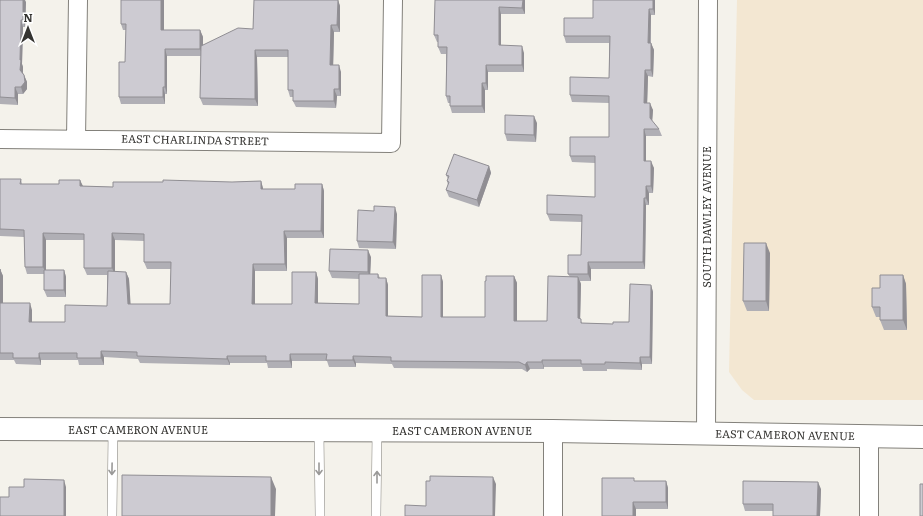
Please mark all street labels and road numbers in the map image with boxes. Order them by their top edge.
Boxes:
street label: EAST CHARLINDA STREET [121,130,269,148]
street label: SOUTH DAWLEY AVENUE [698,146,714,288]
street label: EAST CAMERON AVENUE [68,421,208,437]
street label: EAST CAMERON AVENUE [392,422,532,438]
street label: EAST CAMERON AVENUE [715,425,855,443]

